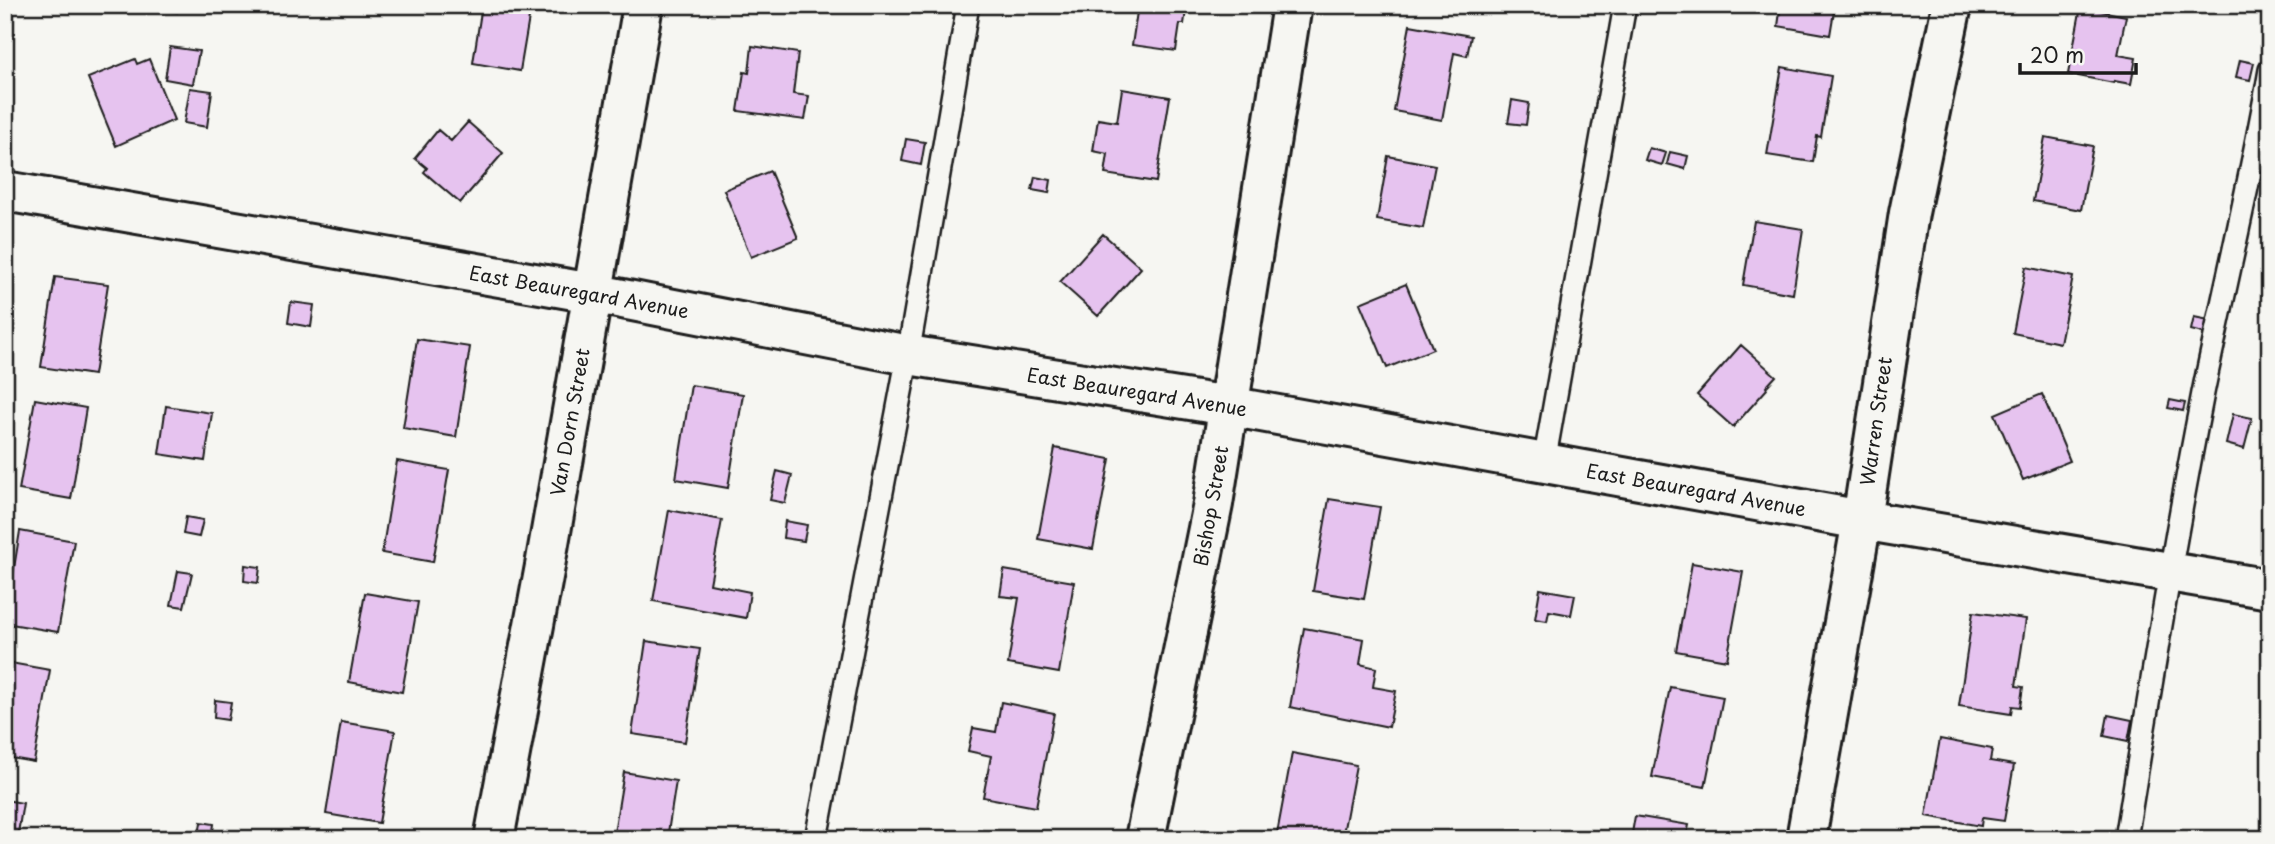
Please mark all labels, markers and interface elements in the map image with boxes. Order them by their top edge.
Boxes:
scale bar [2020,32,2135,76]
text: 20 m [2030,38,2084,70]
street label: East Beauregard Avenue [467,258,691,324]
street label: Van Dorn Street [542,345,596,498]
street label: Warren Street [1852,354,1898,487]
street label: East Beauregard Avenue [1025,360,1249,422]
street label: Bishop Street [1186,443,1234,568]
street label: East Beauregard Avenue [1584,456,1808,522]

